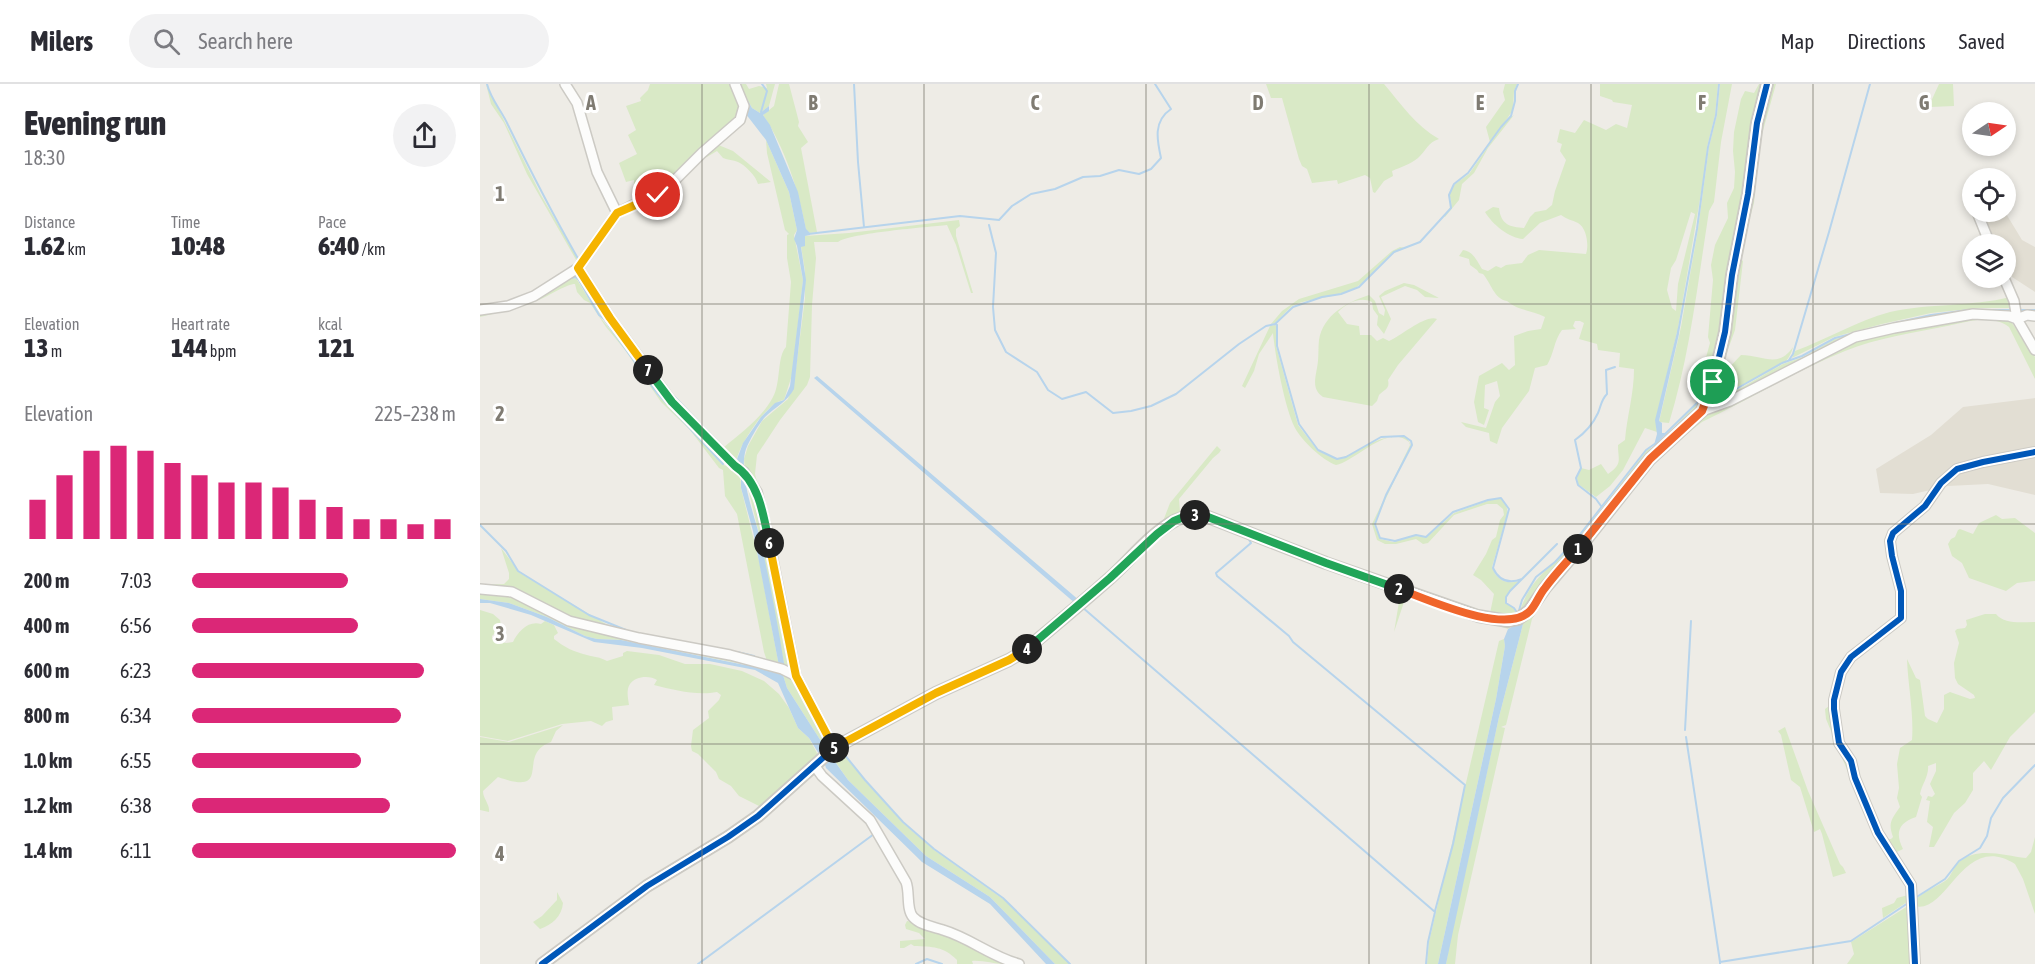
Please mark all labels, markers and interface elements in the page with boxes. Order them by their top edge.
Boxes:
search box [129,14,549,68]
text: Milers [30,25,93,57]
icon: search [150,25,183,58]
text: Search here [198,28,293,54]
text: Map [1780,29,1814,53]
text: Directions [1847,29,1926,53]
text: Saved [1959,29,2005,53]
text: A [585,91,596,114]
text: B [808,91,818,114]
text: C [1031,91,1040,114]
text: D [1252,91,1264,114]
text: E [1476,91,1485,114]
text: F [1698,91,1706,114]
text: G [1919,91,1930,114]
north arrow [1962,102,2016,156]
map controls [1962,102,2016,288]
text: Evening run [24,104,166,142]
button: share [393,104,456,167]
text: 18:30 [24,146,65,169]
button: locate [1962,168,2016,222]
pin [632,169,683,220]
icon: check [641,178,674,211]
text: 1 [495,182,505,205]
text: Distance [24,213,75,231]
text: Time [171,213,200,231]
text: Pace [318,213,346,231]
text: 1.62 [24,231,65,261]
text: 10:48 [171,231,225,261]
text: 6:40 [318,231,359,261]
button: layers [1962,234,2016,288]
text: km [65,240,86,258]
text: /km [359,240,385,258]
text: Elevation [24,315,79,333]
text: Heart rate [171,315,230,333]
text: kcal [318,315,342,333]
text: 13 [24,333,48,363]
text: 144 [171,333,208,363]
text: 121 [318,333,355,363]
text: m [48,342,62,360]
text: bpm [208,342,237,360]
pin: 7 [633,355,663,385]
pin [1687,356,1738,407]
text: 7 [644,361,652,379]
icon: arrive [1696,365,1729,398]
text: Elevation [24,402,93,425]
text: 225–238 m [374,402,456,425]
text: 2 [495,402,505,425]
pin: 3 [1180,500,1210,530]
text: 3 [1191,506,1199,524]
pin: 6 [754,528,784,558]
text: 6 [765,534,773,552]
pin: 1 [1563,534,1593,564]
text: 1 [1574,540,1582,558]
text: 200 m [24,569,69,592]
text: 7:03 [120,569,152,592]
pin: 2 [1384,574,1414,604]
text: 2 [1395,580,1403,598]
text: 400 m [24,614,69,637]
text: 6:56 [120,614,152,637]
text: 3 [495,622,505,645]
pin: 4 [1012,634,1042,664]
text: 4 [1023,640,1031,658]
text: 600 m [24,659,69,682]
text: 6:23 [120,659,152,682]
text: 800 m [24,704,69,727]
text: 6:34 [120,704,152,727]
pin: 5 [819,733,849,763]
text: 5 [830,739,838,757]
text: 1.0 km [24,749,72,772]
text: 6:55 [120,749,152,772]
text: 1.2 km [24,794,72,817]
text: 6:38 [120,794,152,817]
text: 1.4 km [24,839,72,862]
text: 6:11 [120,839,152,862]
text: 4 [494,842,505,865]

